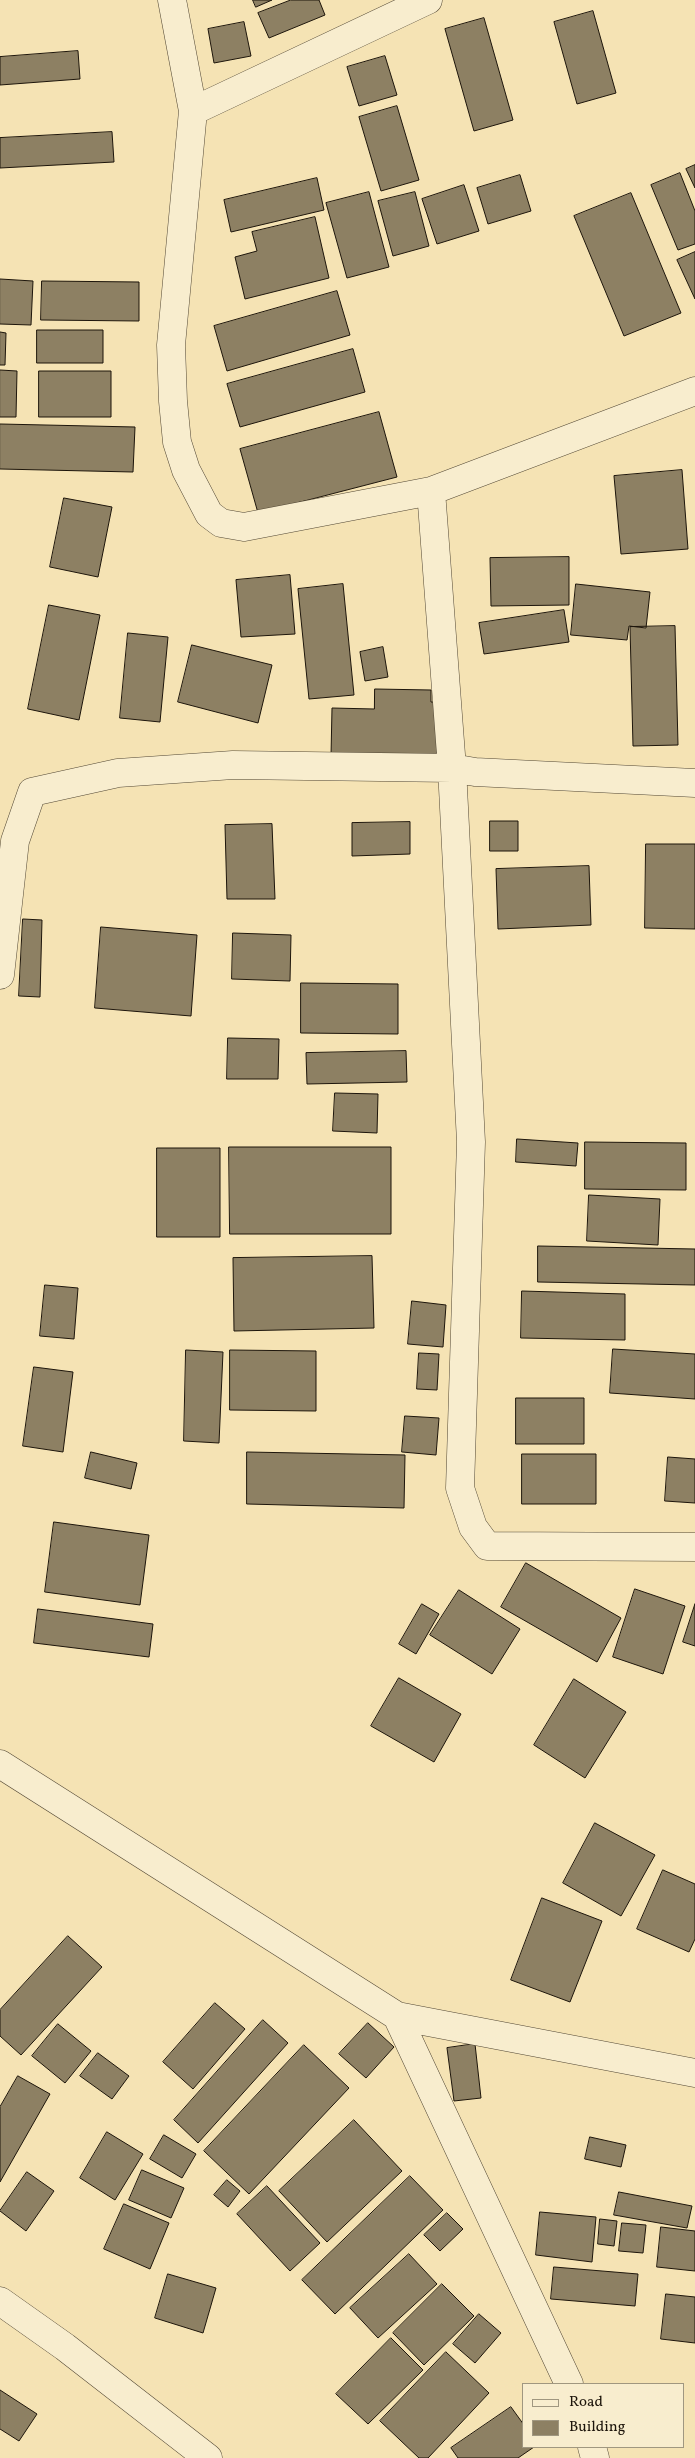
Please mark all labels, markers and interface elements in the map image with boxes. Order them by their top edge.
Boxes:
legend [522,2383,685,2448]
text: Road [569,2392,603,2413]
text: Building [569,2417,625,2438]

